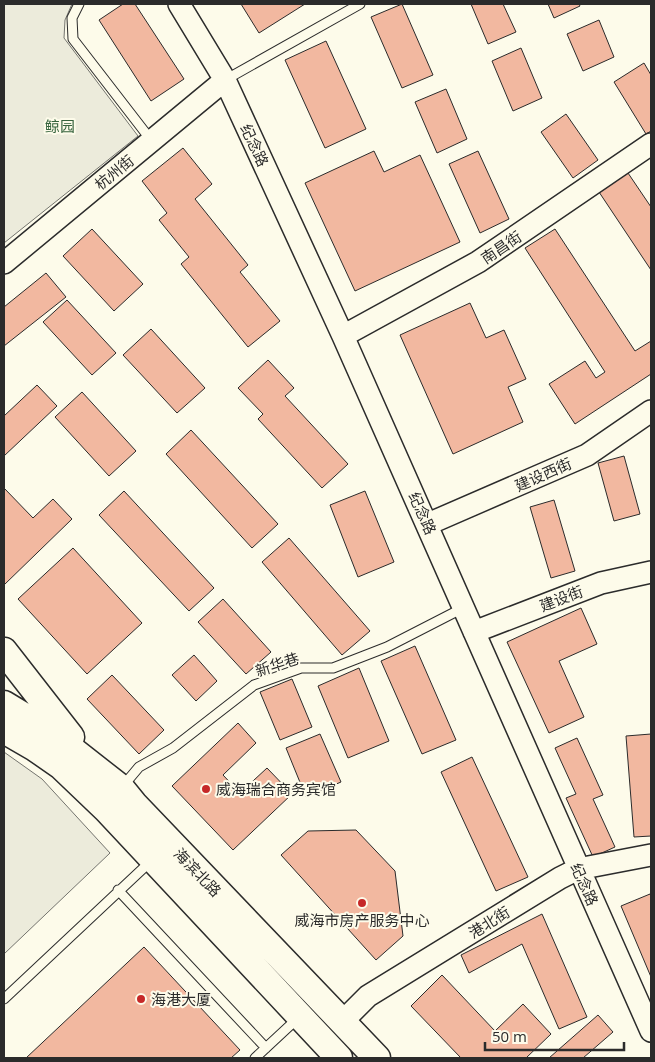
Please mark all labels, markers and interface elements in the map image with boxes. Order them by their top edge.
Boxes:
park label: 鲸园 [45,116,75,136]
street label: 纪念路 [236,120,274,170]
street label: 杭州街 [90,150,138,194]
street label: 南昌街 [477,226,525,268]
street label: 建设西街 [512,453,574,495]
street label: 纪念路 [405,488,441,538]
street label: 建设街 [536,581,586,615]
street label: 新华巷 [253,648,301,680]
place label: 威海瑞合商务宾馆 [216,779,336,799]
marker: 威海瑞合商务宾馆 [200,783,212,795]
street label: 海滨北路 [170,843,226,901]
street label: 纪念路 [567,859,603,909]
marker: 威海市房产服务中心 [356,897,368,909]
street label: 港北街 [465,902,513,942]
place label: 威海市房产服务中心 [294,910,430,930]
place label: 海港大厦 [151,989,211,1009]
marker: 海港大厦 [135,993,147,1005]
scale bar [485,1020,624,1052]
text: 50 m [492,1026,527,1046]

